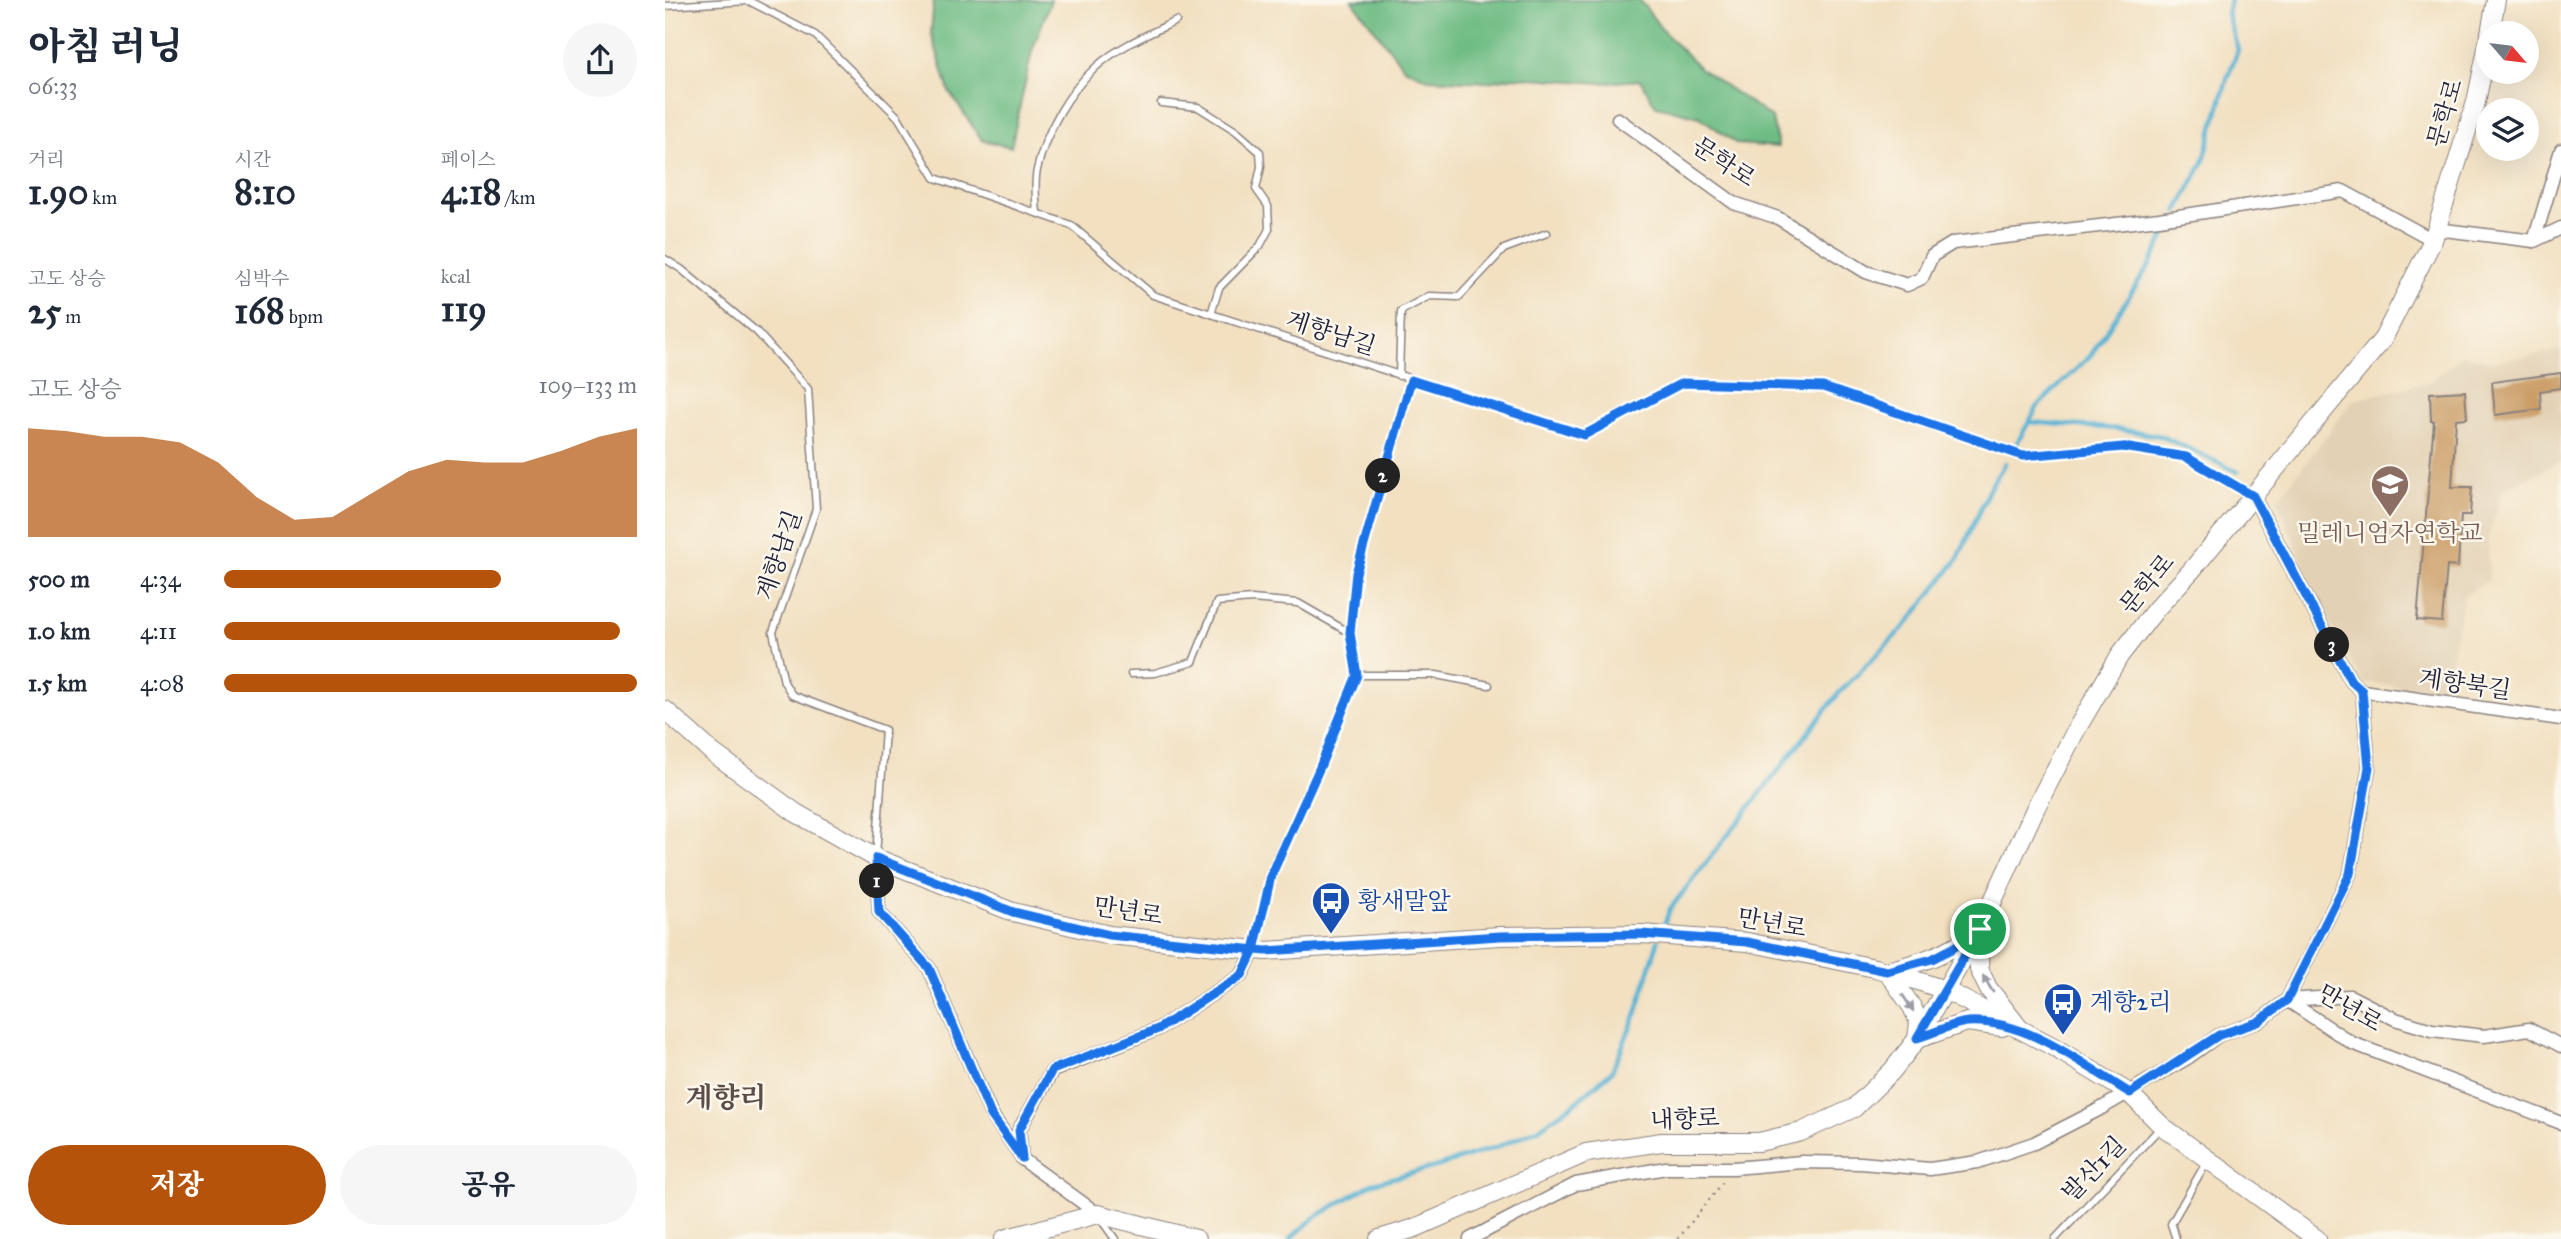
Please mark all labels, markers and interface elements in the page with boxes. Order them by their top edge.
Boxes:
north arrow [2476,21,2539,84]
map controls [2476,21,2539,161]
text: 아침 러닝 [28,23,183,69]
button: share [563,23,637,97]
text: 06:33 [28,72,77,100]
street label: 문학로 [2421,75,2469,151]
button: layers [2476,98,2539,161]
street label: 문학로 [1687,130,1761,194]
text: 거리 [28,148,65,171]
text: 시간 [234,148,271,171]
text: 페이스 [441,148,496,171]
text: 1.90 [28,171,88,214]
text: 8:10 [234,171,296,214]
text: 4:18 [441,171,501,214]
text: km [88,186,117,209]
text: /km [501,186,535,209]
text: kcal [441,265,471,288]
text: 고도 상승 [28,267,106,290]
text: 심박수 [234,267,289,290]
text: 119 [441,288,487,331]
text: 25 [28,290,61,333]
text: 168 [234,290,285,333]
street label: 계향남길 [1282,304,1380,362]
text: m [61,305,81,328]
text: bpm [285,305,323,328]
text: 109–133 m [538,371,637,399]
text: 고도 상승 [28,375,122,403]
pin: 2 [1365,458,1401,494]
school or university icon: 밀레니엄자연학교 [2369,463,2411,518]
text: 2 [1378,464,1387,487]
street label: 계향남길 [750,506,808,604]
place label: 밀레니엄자연학교 [2297,518,2483,548]
street label: 문학로 [2113,548,2181,620]
text: 500 m [28,565,90,593]
text: 4:34 [140,565,181,593]
text: 1.0 km [28,617,90,645]
text: 4:11 [140,617,177,645]
pin: 3 [2315,628,2349,662]
text: 3 [2328,633,2335,656]
street label: 계향북길 [2417,663,2513,705]
text: 1.5 km [28,669,87,697]
text: 4:08 [140,669,184,697]
pin: 1 [859,864,895,898]
text: 1 [873,869,880,892]
bus stop icon: 황새말앞 [1310,880,1352,935]
place label: 황새말앞 [1358,886,1451,916]
street label: 만년로 [1091,891,1165,931]
pin [1950,899,2010,959]
street label: 만년로 [1735,902,1809,944]
icon: arrive [1961,910,1999,948]
one-way arrow [1981,974,1994,994]
street label: 만년로 [2312,978,2388,1038]
bus stop icon: 계향2리 [2042,981,2084,1036]
place label: 계향2리 [2090,987,2171,1017]
one-way arrow [1902,993,1915,1013]
district label: 계향리 [685,1080,767,1115]
street label: 내향로 [1650,1103,1720,1135]
street label: 발산1길 [2056,1130,2132,1208]
button: 저장 [28,1145,326,1225]
button: 공유 [340,1145,637,1225]

